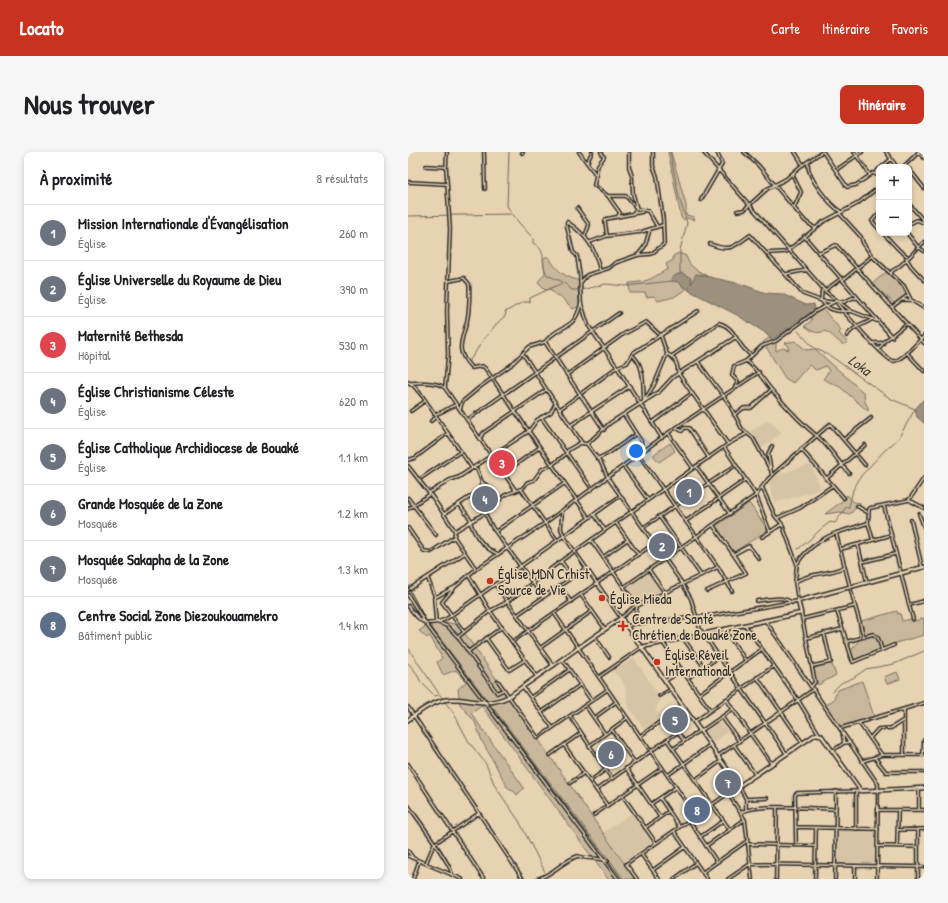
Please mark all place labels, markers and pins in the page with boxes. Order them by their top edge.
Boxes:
pin: 3 [489,448,515,478]
pin: 1 [676,477,702,507]
pin: 4 [472,484,498,514]
pin: 2 [649,531,675,561]
place label: Église MDN Crhist Source de Vie [498,564,590,599]
marker: Église MDN Crhist Source de Vie [485,576,495,586]
place label: Église Mieda [610,589,672,609]
marker: Église Mieda [597,593,607,603]
place label: Centre de Santé Chrétien de Bouaké Zone [632,609,757,644]
marker: Centre de Santé Chrétien de Bouaké Zone [617,620,629,632]
place label: Église Réveil International [665,645,732,680]
marker: Église Réveil International [652,657,662,667]
pin: 5 [662,705,688,735]
pin: 6 [598,739,624,769]
pin: 7 [715,768,741,798]
pin: 8 [684,795,710,825]

